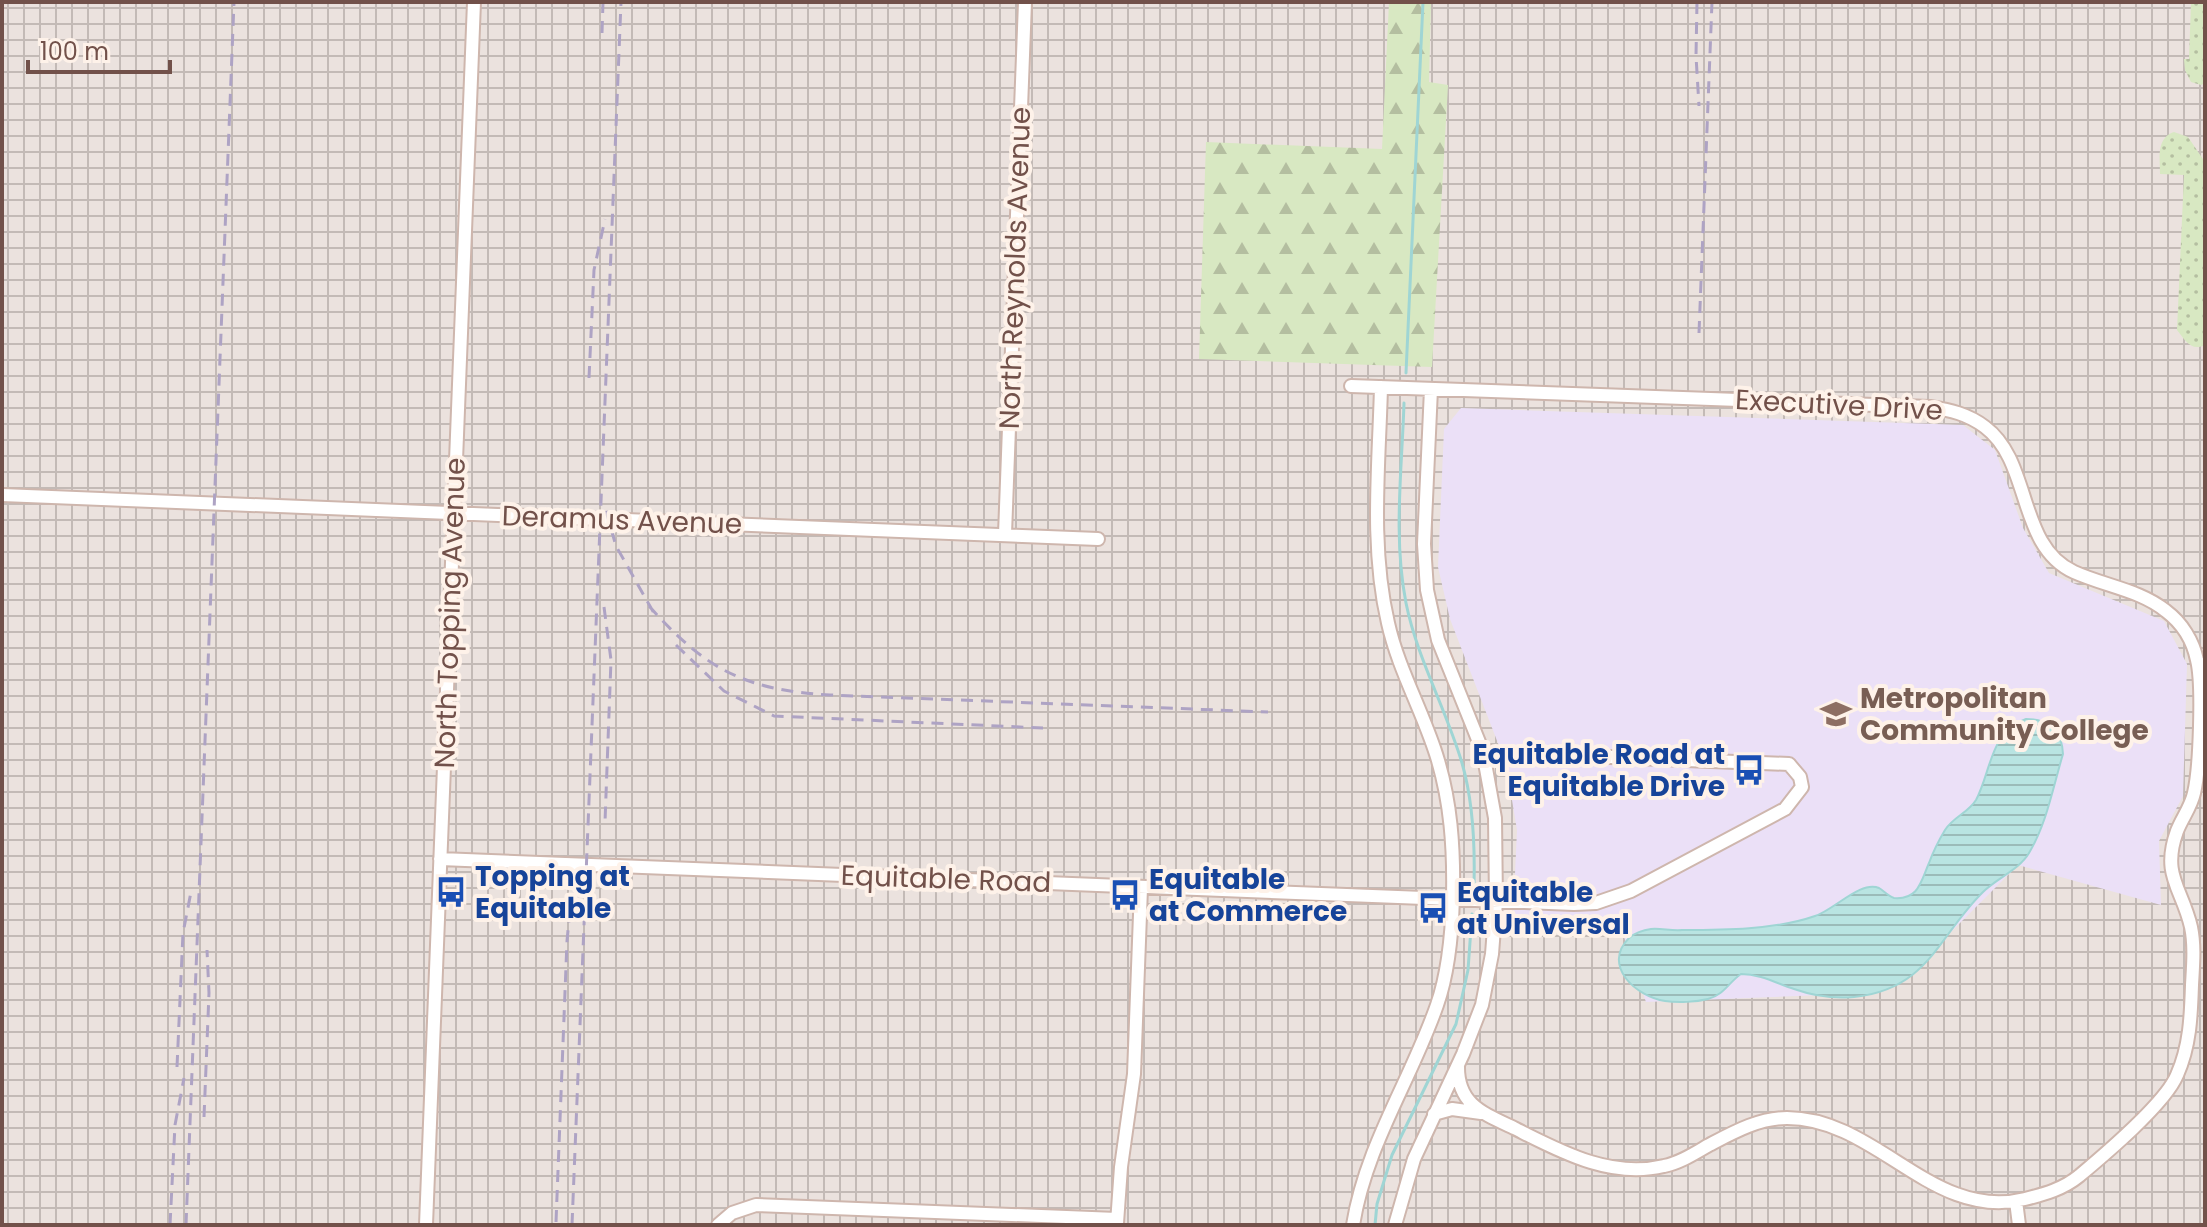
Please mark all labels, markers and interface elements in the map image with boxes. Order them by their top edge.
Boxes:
scale bar [28,24,170,74]
text: 100 m [40,35,109,68]
street label: North Reynolds Avenue [990,106,1040,430]
street label: Executive Drive [1734,380,1944,430]
street label: North Topping Avenue [425,457,475,769]
street label: Deramus Avenue [501,496,743,544]
place label: Metropolitan Community College [1860,679,2149,750]
school or university icon: Metropolitan Community College [1819,697,1853,731]
place label: Equitable Road at Equitable Drive [1472,735,1725,806]
bus stop icon: Equitable Road at Equitable Drive [1732,753,1766,787]
street label: Equitable Road [840,856,1052,902]
place label: Topping at Equitable [475,857,630,928]
place label: Equitable at Commerce [1149,860,1347,931]
place label: Equitable at Universal [1457,873,1630,944]
bus stop icon: Topping at Equitable [434,875,468,909]
bus stop icon: Equitable at Commerce [1108,878,1142,912]
bus stop icon: Equitable at Universal [1416,891,1450,925]

